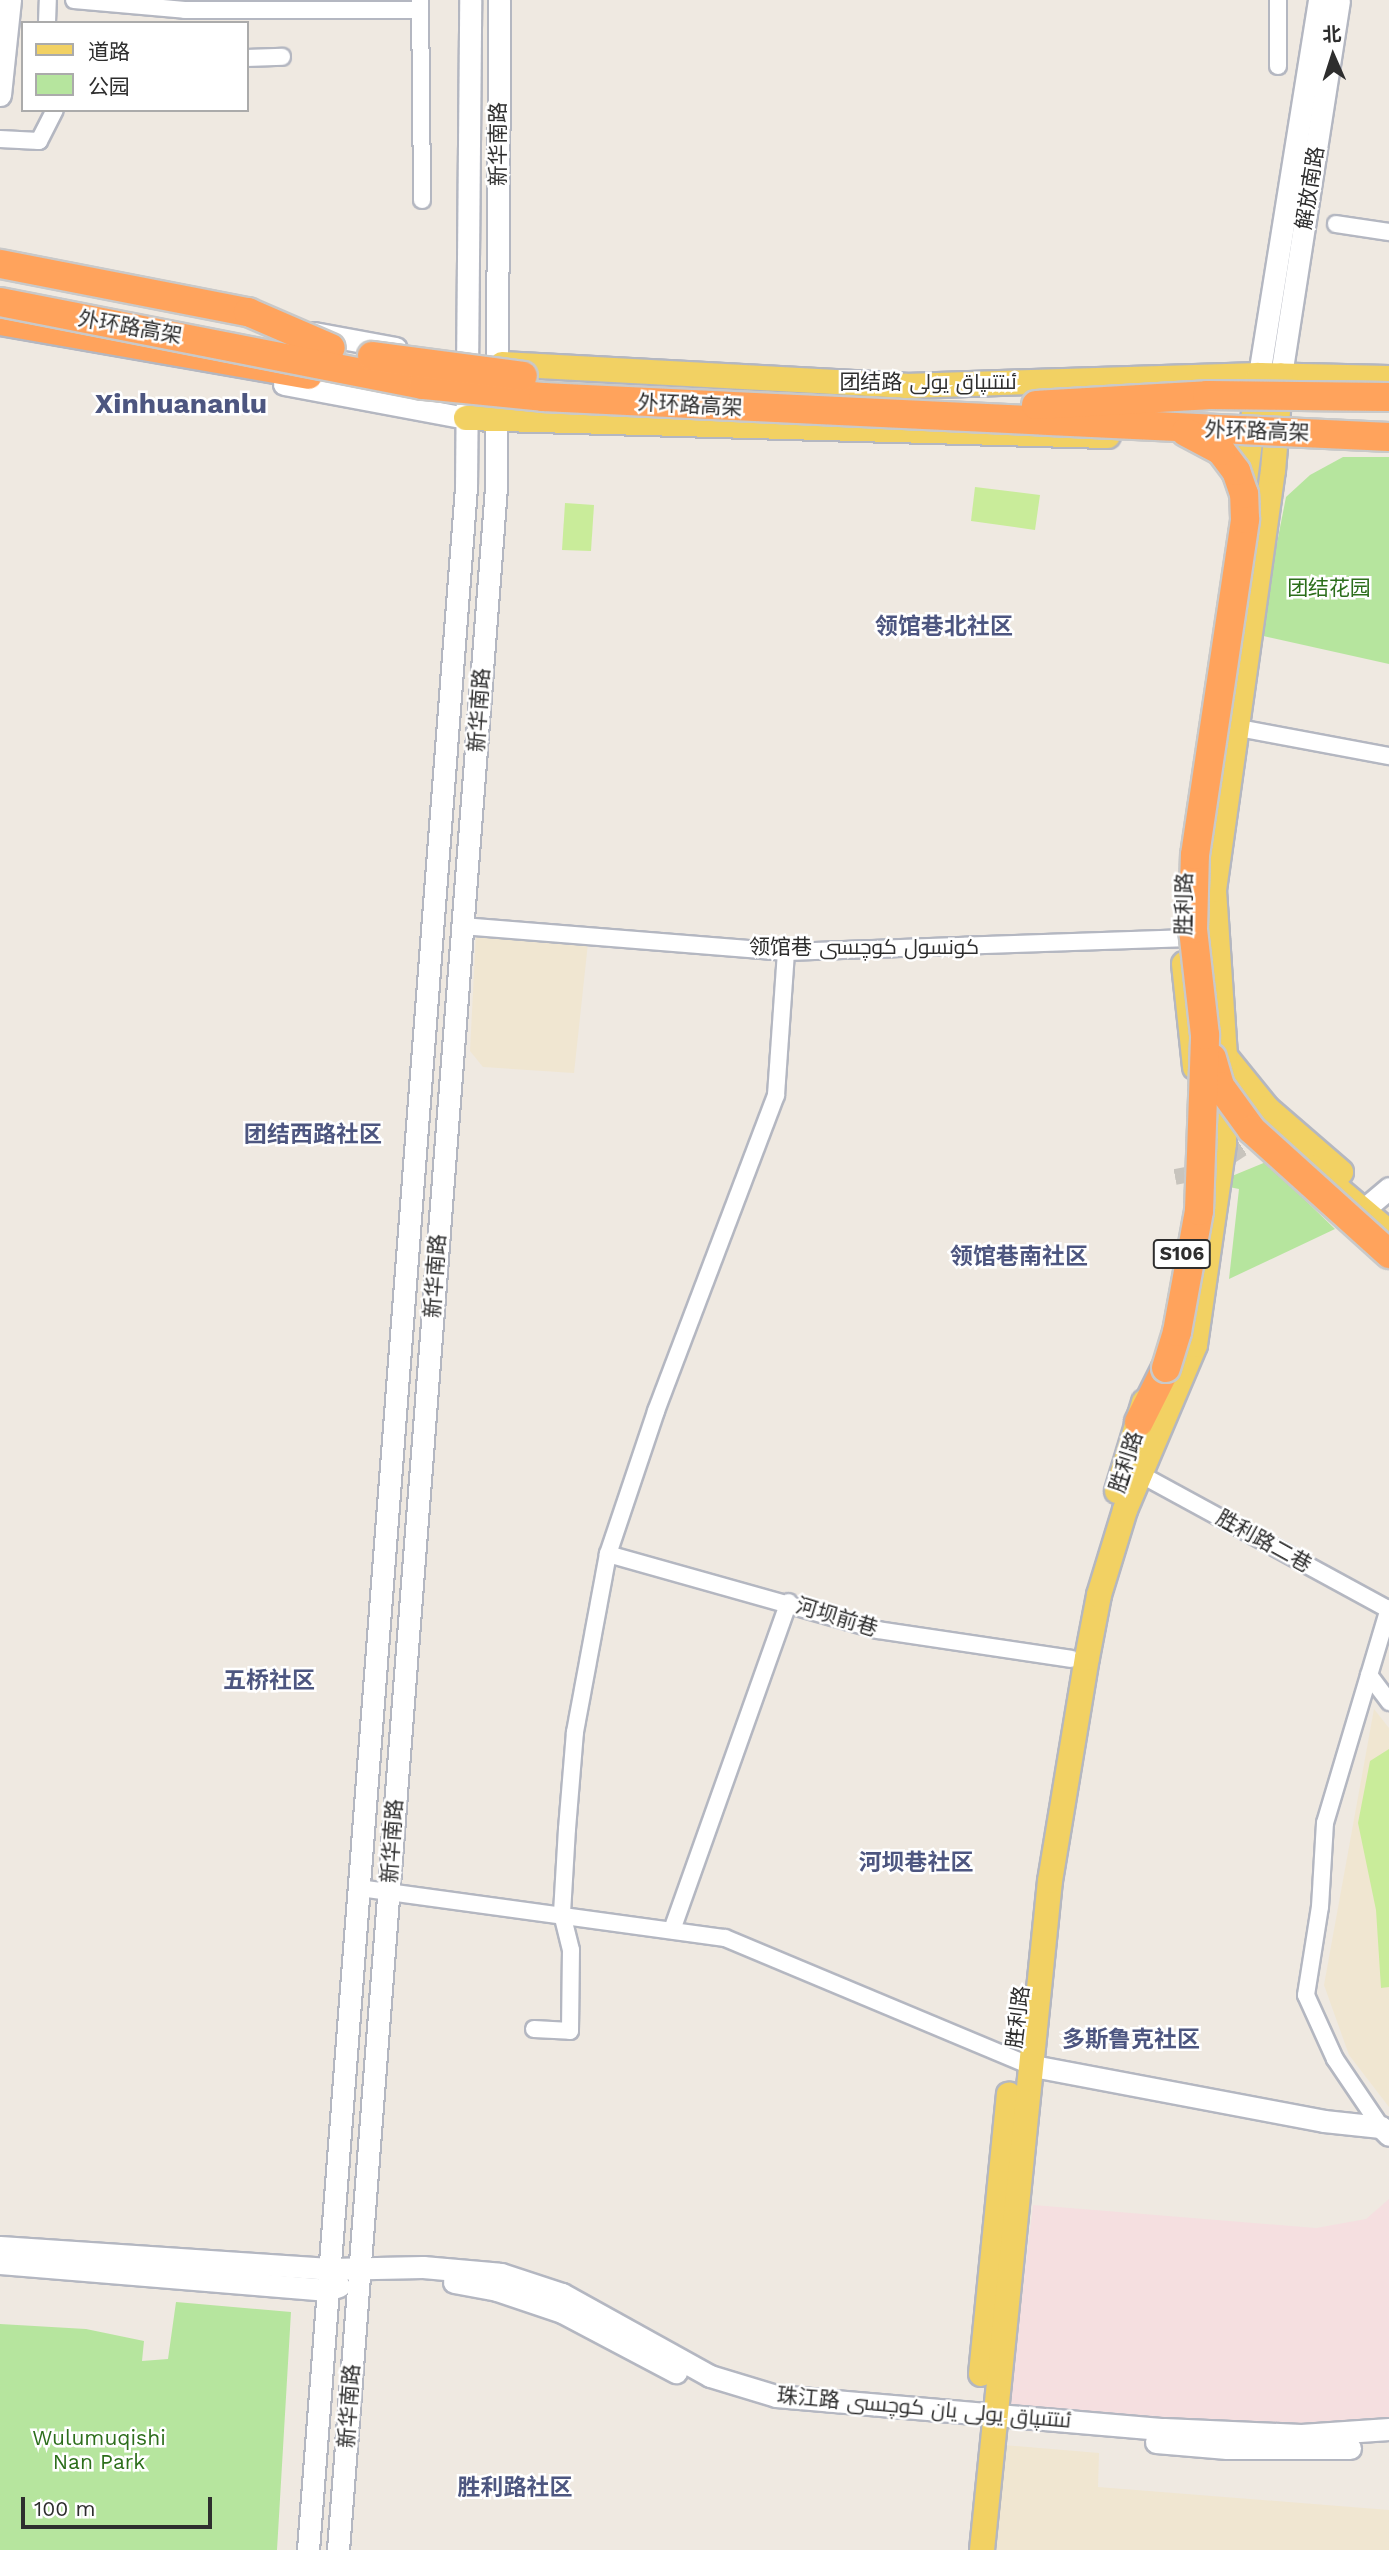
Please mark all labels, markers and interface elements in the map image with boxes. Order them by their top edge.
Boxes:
legend [21,21,248,112]
north arrow [1298,21,1368,91]
text: 北 [1322,23,1342,47]
text: 道路 [88,39,130,64]
text: 公园 [88,74,130,99]
street label: 新华南路 [485,102,511,186]
street label: 解放南路 [1291,145,1329,231]
street label: 外环路高架 [76,305,184,349]
street label: 团结路 ئىتتىپاق يولى [839,369,1017,395]
district label: Xinhuananlu [95,387,267,421]
street label: 外环路高架 [637,390,743,420]
street label: 外环路高架 [1204,417,1310,445]
park label: 团结花园 [1287,575,1371,601]
district label: 领馆巷北社区 [875,613,1013,641]
street label: 新华南路 [464,667,494,753]
street label: 胜利路 [1171,872,1197,936]
street label: 领馆巷 كونسول كوچىسى [749,934,979,960]
district label: 团结西路社区 [244,1121,382,1149]
street label: 新华南路 [420,1233,450,1319]
road number: S106 [1152,1238,1212,1270]
district label: 领馆巷南社区 [950,1243,1088,1271]
street label: 胜利路 [1104,1428,1148,1496]
street label: 胜利路二巷 [1212,1505,1316,1577]
street label: 河坝前巷 [793,1593,881,1641]
district label: 五桥社区 [223,1667,315,1695]
street label: 新华南路 [377,1798,407,1884]
district label: 河坝巷社区 [859,1849,973,1877]
street label: 胜利路 [1002,1984,1034,2050]
district label: 多斯鲁克社区 [1062,2026,1200,2054]
street label: 新华南路 [334,2363,364,2449]
street label: 珠江路 ئىتتىپاق يولى يان كوچىسى [776,2383,1072,2433]
park label: Wulumuqishi Nan Park [32,2425,166,2475]
district label: 胜利路社区 [458,2474,572,2502]
scale bar [24,2484,215,2528]
text: 100 m [34,2496,96,2521]

